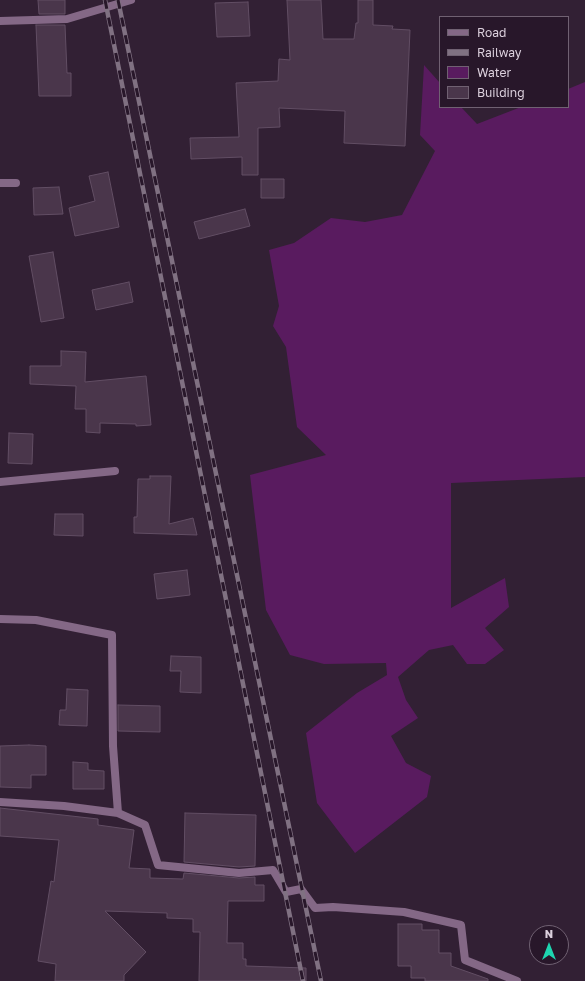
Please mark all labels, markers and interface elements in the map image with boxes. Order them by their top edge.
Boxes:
legend [439,16,569,108]
text: Road [477,25,506,40]
text: Railway [477,45,522,60]
text: Water [477,65,511,80]
text: Building [477,85,525,100]
north arrow [529,925,569,965]
text: N [545,927,553,940]

